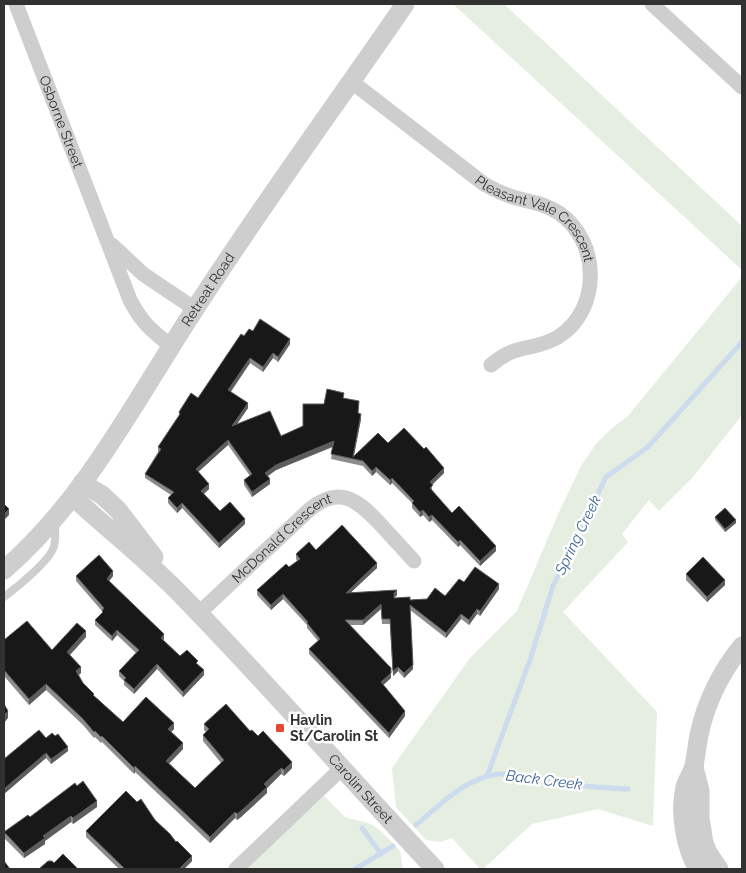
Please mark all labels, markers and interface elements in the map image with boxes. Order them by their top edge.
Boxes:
street label: Osborne Street [36,73,86,170]
street label: Pleasant Vale Crescent [472,172,597,263]
street label: Retreat Road [178,250,238,329]
street label: McDonald Crescent [229,490,334,586]
water label: Spring Creek [551,492,605,578]
place label: Havlin St/Carolin St [290,712,379,744]
marker: Havlin St/Carolin St [274,722,286,734]
street label: Carolin Street [325,751,396,827]
water label: Back Creek [505,766,583,794]

